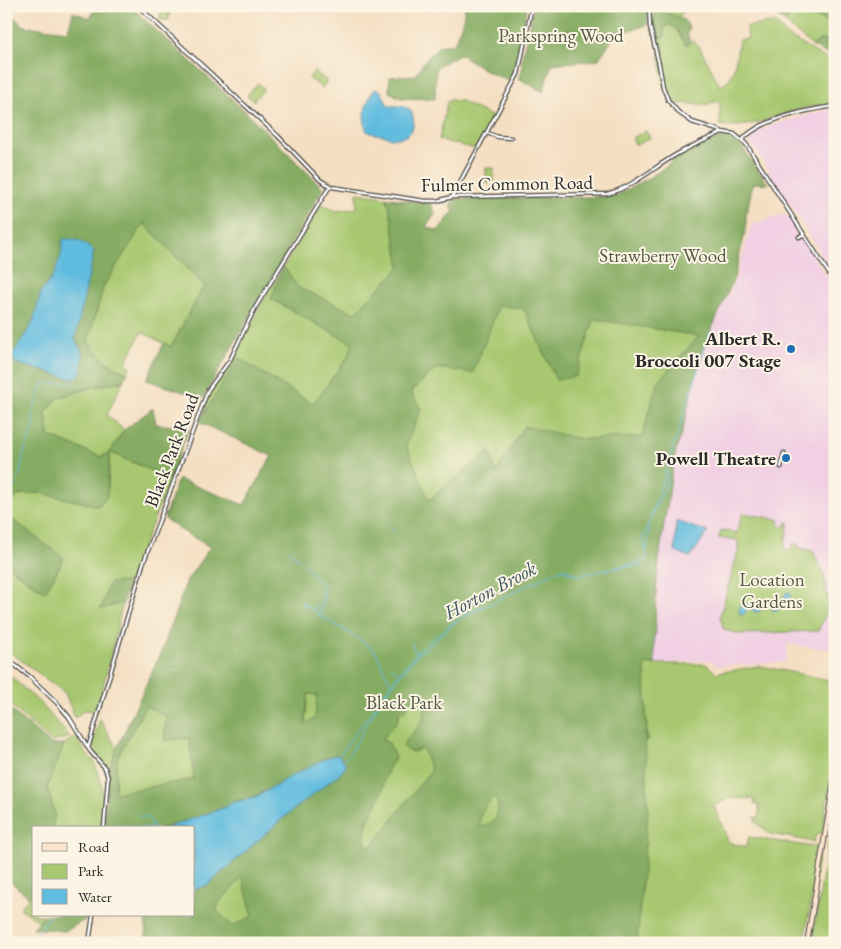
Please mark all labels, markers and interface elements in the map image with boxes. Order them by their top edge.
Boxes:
park label: Parkspring Wood [498,23,624,48]
street label: Fulmer Common Road [421,169,594,197]
park label: Strawberry Wood [599,243,727,268]
place label: Albert R. Broccoli 007 Stage [635,326,781,373]
marker: Albert R. Broccoli 007 Stage [785,343,797,355]
street label: Black Park Road [138,389,205,511]
place label: Powell Theatre [656,446,776,471]
marker: Powell Theatre [780,452,792,464]
water label: Horton Brook [438,555,541,626]
park label: Location Gardens [739,567,805,614]
park label: Black Park [366,690,443,715]
legend [32,826,195,916]
text: Road [78,837,110,856]
text: Park [78,861,105,880]
text: Water [78,887,112,906]

